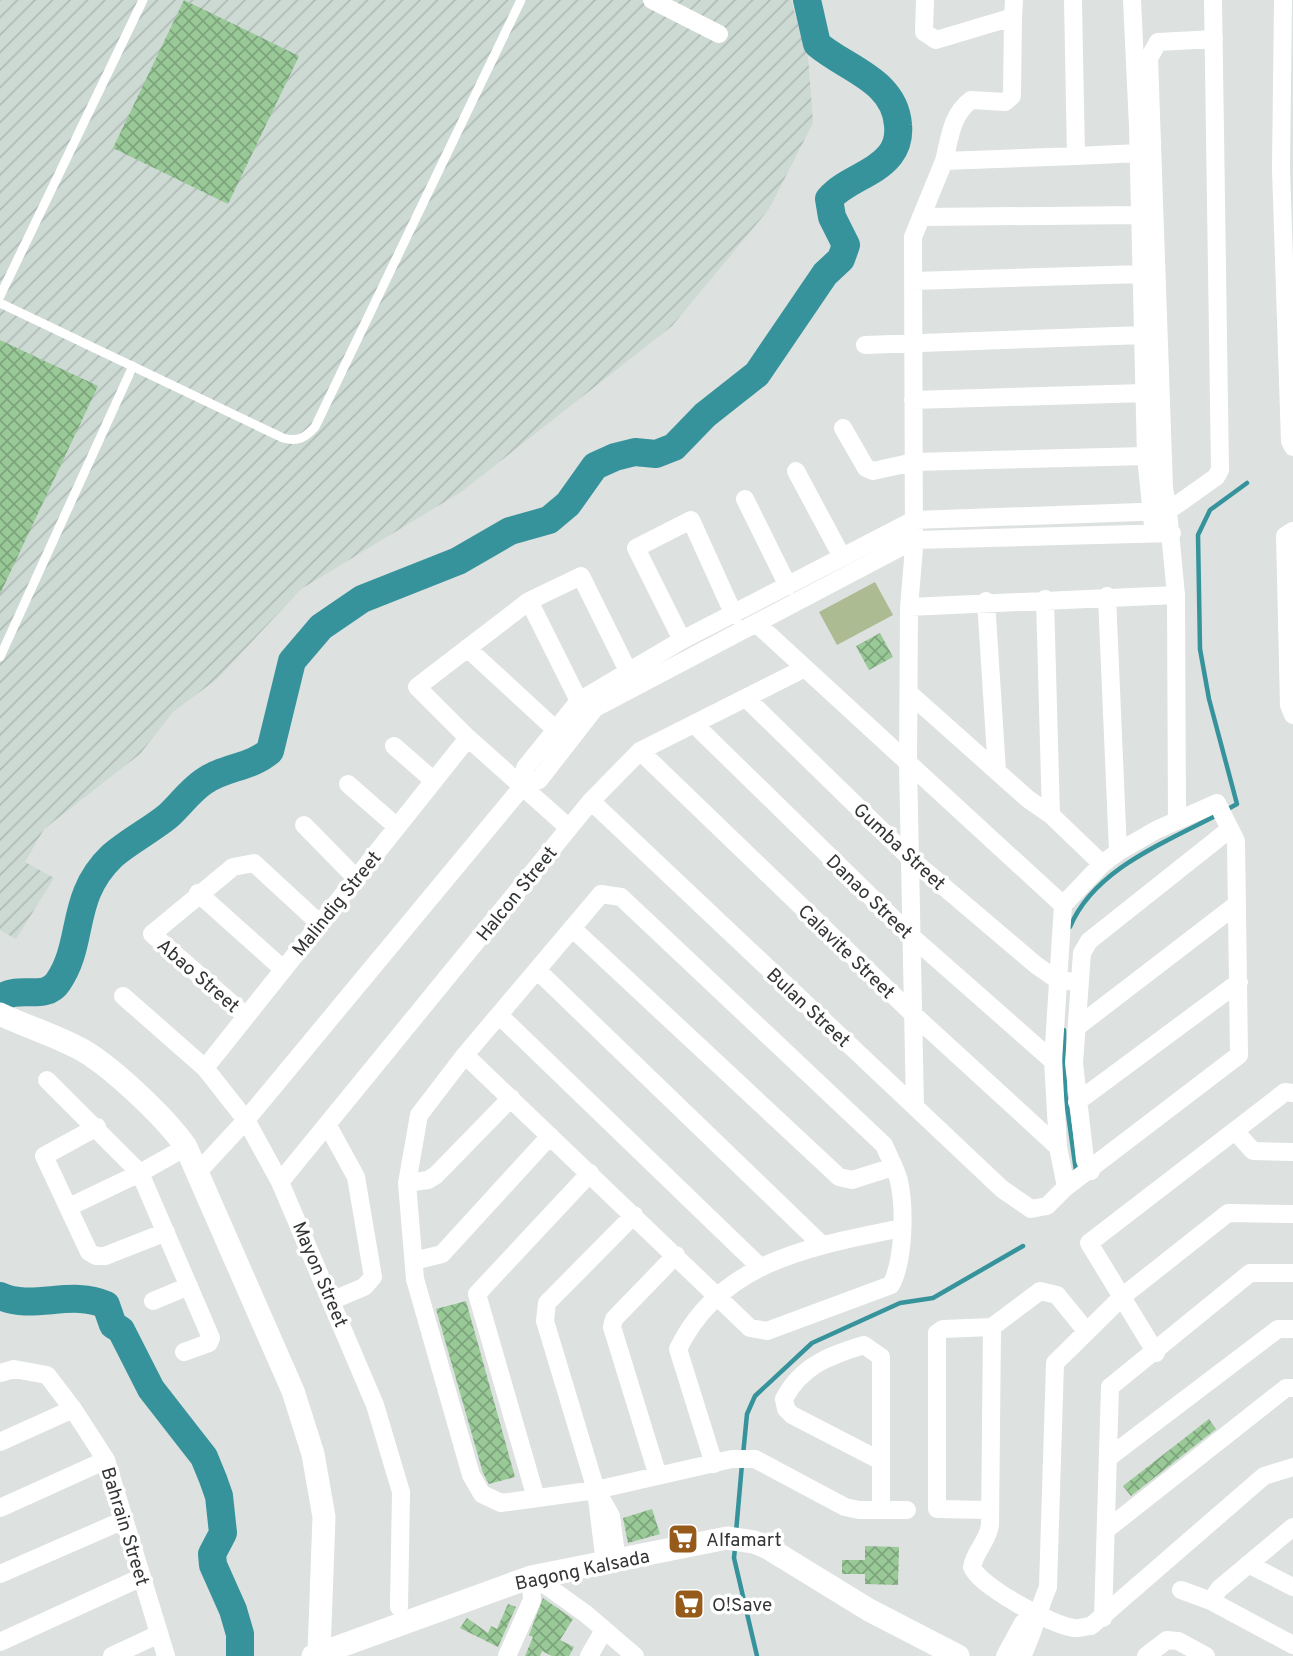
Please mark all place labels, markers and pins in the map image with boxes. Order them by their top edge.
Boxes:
supermarket icon: Alfamart [666,1522,700,1556]
place label: Alfamart [706,1529,782,1553]
supermarket icon: O!Save [672,1587,706,1621]
place label: O!Save [712,1594,772,1618]

